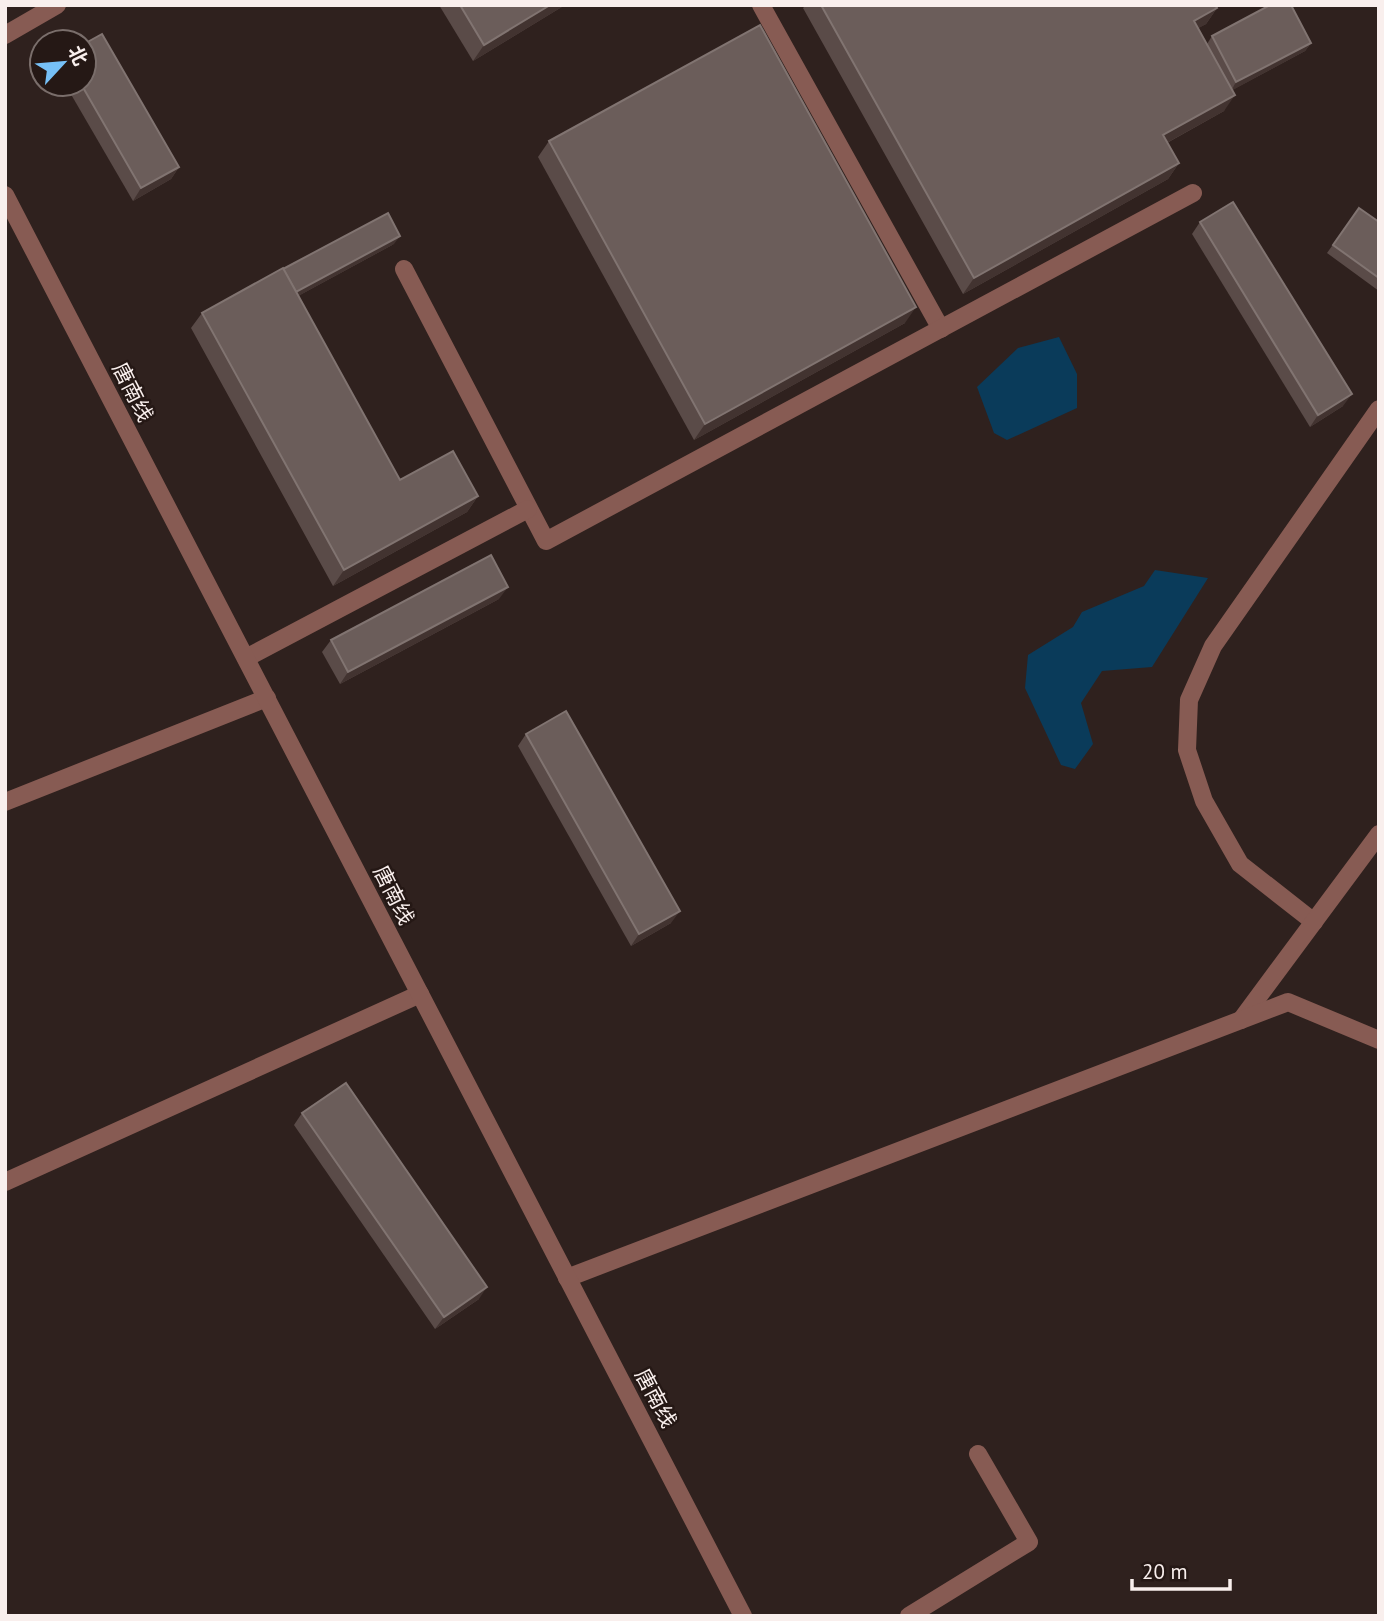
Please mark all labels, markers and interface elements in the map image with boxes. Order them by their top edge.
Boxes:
north arrow [28,28,98,98]
text: 北 [63,42,93,69]
street label: 唐南线 [107,358,159,426]
street label: 唐南线 [368,861,420,929]
street label: 唐南线 [629,1364,683,1432]
scale bar [1132,1548,1230,1592]
text: 20 m [1142,1558,1188,1585]

